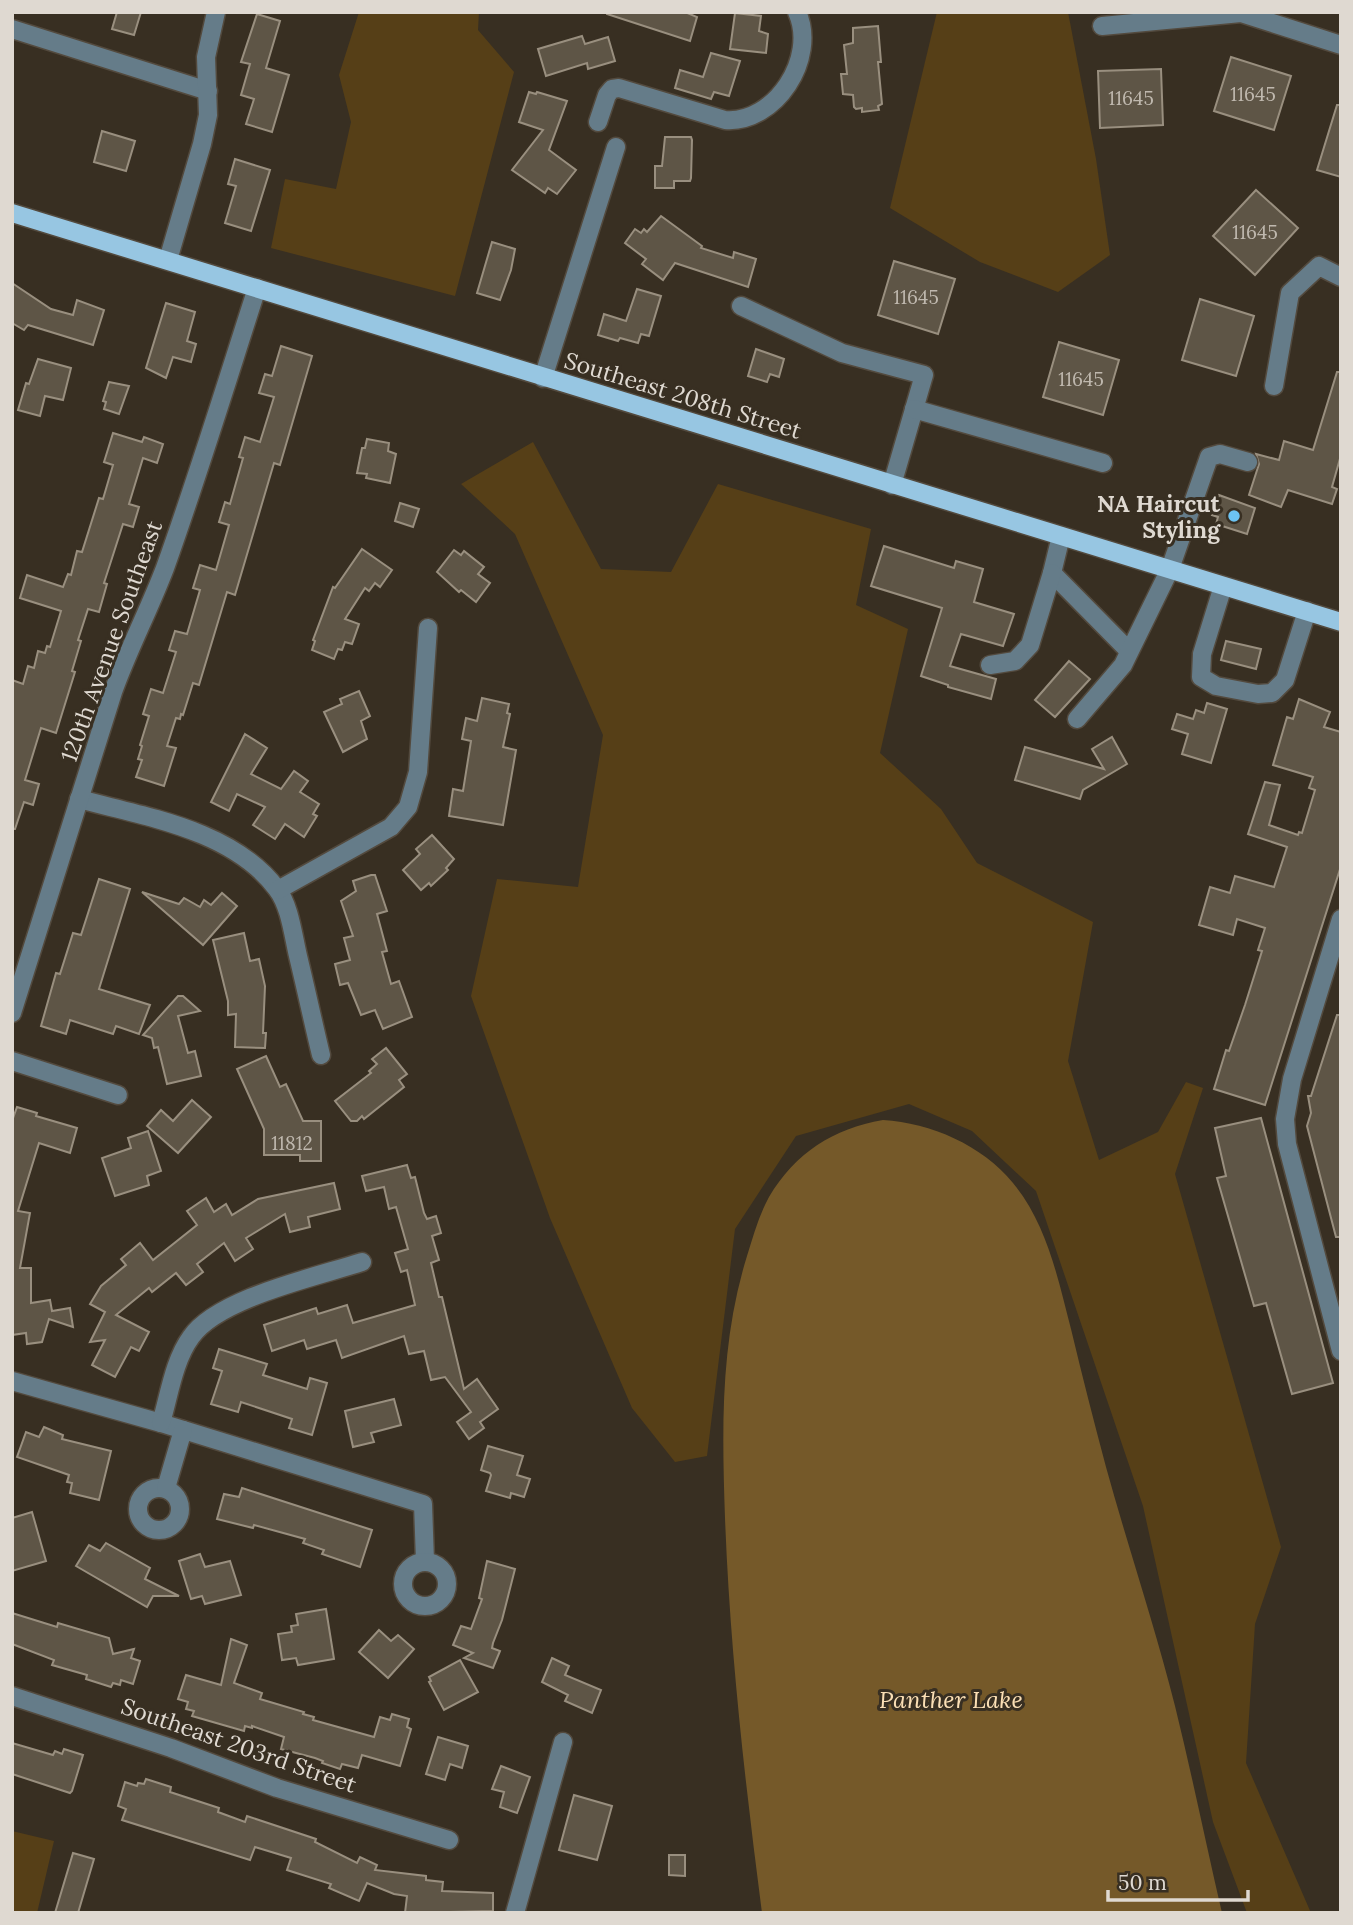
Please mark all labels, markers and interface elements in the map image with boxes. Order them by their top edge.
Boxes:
house number: 11645 [1230,82,1276,106]
house number: 11645 [1108,86,1154,110]
house number: 11645 [1232,220,1278,244]
house number: 11645 [893,285,939,309]
street label: Southeast 208th Street [561,345,805,445]
house number: 11645 [1058,367,1104,391]
place label: NA Haircut Styling [1097,489,1221,544]
marker: NA Haircut Styling [1226,508,1242,524]
street label: 120th Avenue Southeast [54,516,168,766]
house number: 11812 [271,1131,313,1155]
water label: Panther Lake [879,1684,1023,1715]
street label: Southeast 203rd Street [117,1691,361,1799]
scale bar [1108,1858,1248,1902]
text: 50 m [1118,1869,1167,1896]

